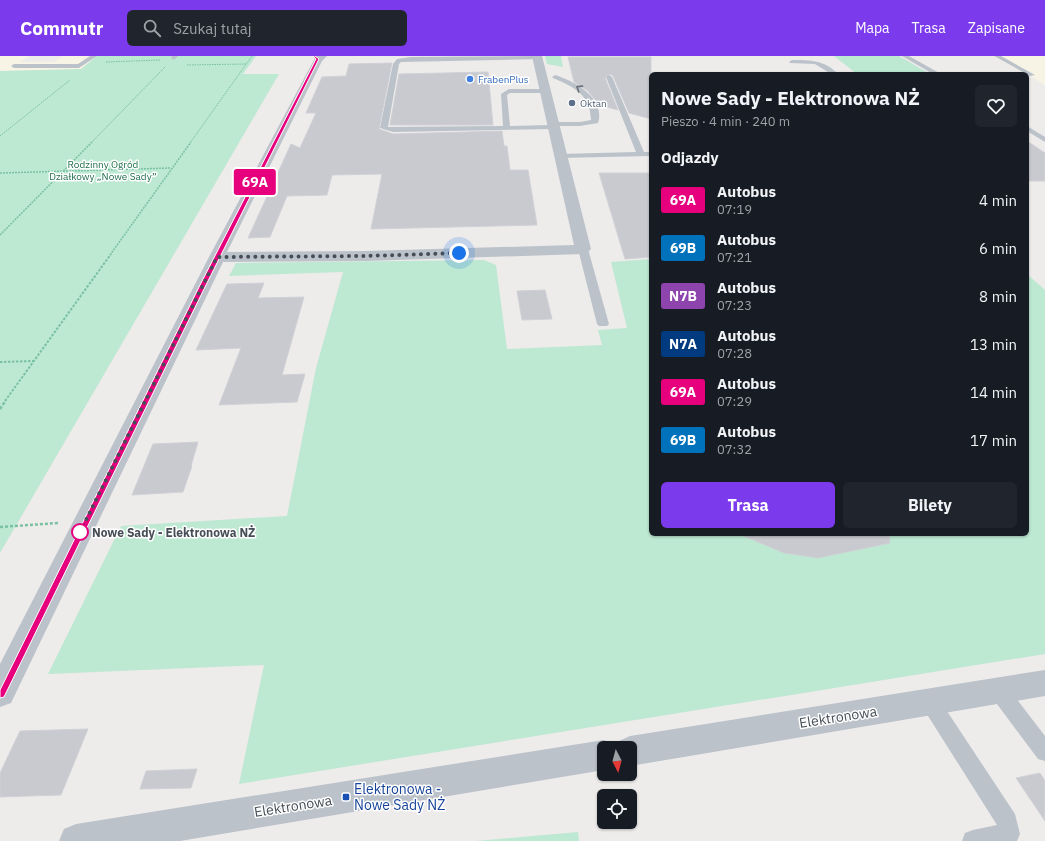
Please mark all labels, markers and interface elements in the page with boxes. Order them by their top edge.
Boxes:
search box [127,10,407,46]
text: Commutr [20,16,103,40]
icon: search [141,17,163,39]
text: Szukaj tutaj [173,19,251,38]
text: Mapa [855,19,890,37]
text: Trasa [912,19,946,37]
text: Zapisane [968,19,1025,37]
place label: FrabenPlus [478,73,529,86]
marker: FrabenPlus [465,74,475,84]
one-way arrow [576,85,583,93]
button: heart [975,85,1017,127]
text: Nowe Sady - Elektronowa NŻ [661,86,920,110]
place label: Oktan [580,97,607,110]
marker: Oktan [567,98,577,108]
text: Pieszo · 4 min · 240 m [661,113,790,130]
text: Odjazdy [661,148,718,167]
park label: Rodzinny Ogród Działkowy „Nowe Sady” [49,158,157,183]
line badge: 69A [232,169,278,195]
text: 69A [242,173,268,191]
text: Autobus [717,182,776,201]
text: 69A [670,191,696,209]
text: 4 min [979,191,1017,210]
text: 07:19 [717,201,752,218]
text: Autobus [717,230,776,249]
text: 69B [670,239,696,257]
text: 6 min [979,239,1017,258]
your location [449,243,469,263]
text: 07:21 [717,249,752,266]
text: Autobus [717,278,776,297]
text: N7B [669,287,697,305]
text: 8 min [979,287,1017,306]
text: 07:23 [717,297,752,314]
text: Autobus [717,326,776,345]
text: N7A [669,335,697,353]
text: 13 min [970,335,1017,354]
text: 07:28 [717,345,752,362]
text: Autobus [717,374,776,393]
text: 69A [670,383,696,401]
text: 14 min [970,383,1017,402]
text: 07:29 [717,393,752,410]
text: Autobus [717,422,776,441]
text: 69B [670,431,696,449]
text: 17 min [970,431,1017,450]
text: 07:32 [717,441,752,458]
button: Trasa [661,482,835,528]
button: Bilety [843,482,1017,528]
marker: Nowe Sady - Elektronowa NŻ [71,523,89,541]
place label: Nowe Sady - Elektronowa NŻ [92,525,255,540]
street label: Elektronowa [798,702,879,732]
north arrow [597,741,637,781]
map controls [597,741,637,829]
place label: Elektronowa - Nowe Sady NŻ [354,780,445,814]
button: locate [597,789,637,829]
street label: Elektronowa [253,791,334,821]
marker: Elektronowa - Nowe Sady NŻ [341,792,351,802]

